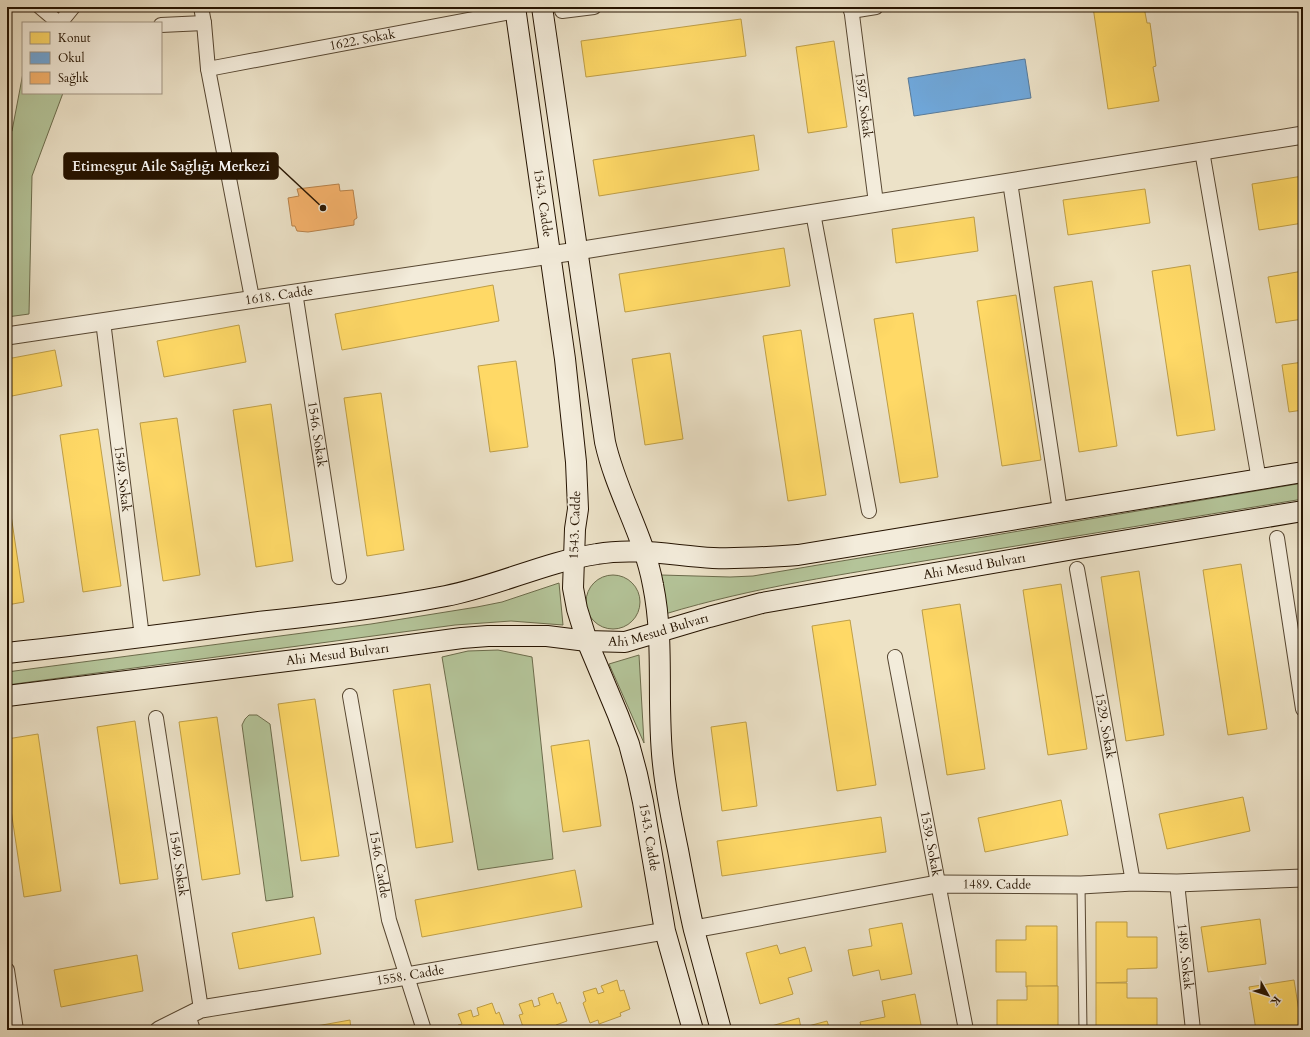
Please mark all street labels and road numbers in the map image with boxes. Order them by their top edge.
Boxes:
street label: 1622. Sokak [328,25,397,55]
street label: 1597. Sokak [850,71,877,139]
street label: 1543. Cadde [529,168,557,238]
street label: 1618. Cadde [244,281,314,309]
street label: 1546. Sokak [303,400,331,469]
street label: 1549. Sokak [109,445,135,513]
street label: 1543. Cadde [565,490,585,560]
street label: Ahi Mesud Bulvarı [922,549,1027,584]
street label: Ahi Mesud Bulvarı [608,609,711,651]
street label: Ahi Mesud Bulvarı [285,639,390,670]
street label: 1529. Sokak [1090,691,1120,760]
street label: 1543. Cadde [634,802,664,873]
street label: 1539. Sokak [915,809,946,878]
street label: 1549. Sokak [164,829,192,898]
street label: 1546. Cadde [365,829,394,900]
street label: 1489. Cadde [962,875,1031,894]
street label: 1489. Sokak [1172,922,1198,991]
street label: 1558. Cadde [375,961,446,990]

